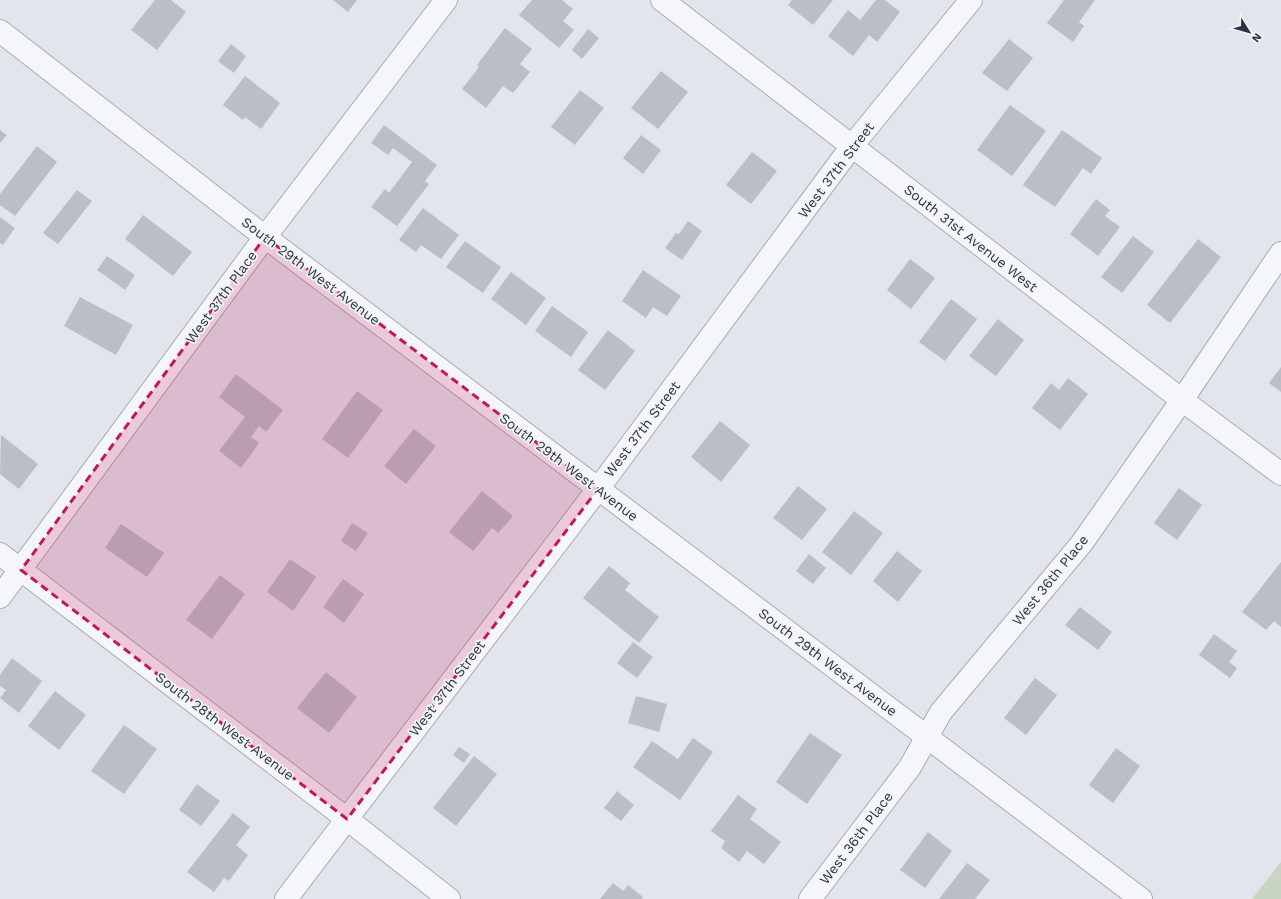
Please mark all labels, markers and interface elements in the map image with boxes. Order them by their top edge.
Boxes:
north arrow [1229,12,1269,52]
text: N [1249,31,1264,45]
street label: West 37th Street [795,119,877,221]
street label: South 31st Avenue West [901,181,1041,295]
street label: South 29th West Avenue [239,214,383,328]
street label: West 37th Place [182,248,260,346]
street label: West 37th Street [601,378,683,480]
street label: South 29th West Avenue [497,410,641,524]
street label: West 36th Place [1009,532,1091,628]
street label: South 29th West Avenue [756,605,900,719]
street label: West 37th Street [406,637,488,739]
street label: South 28th West Avenue [153,669,297,783]
street label: West 36th Place [816,789,896,887]

